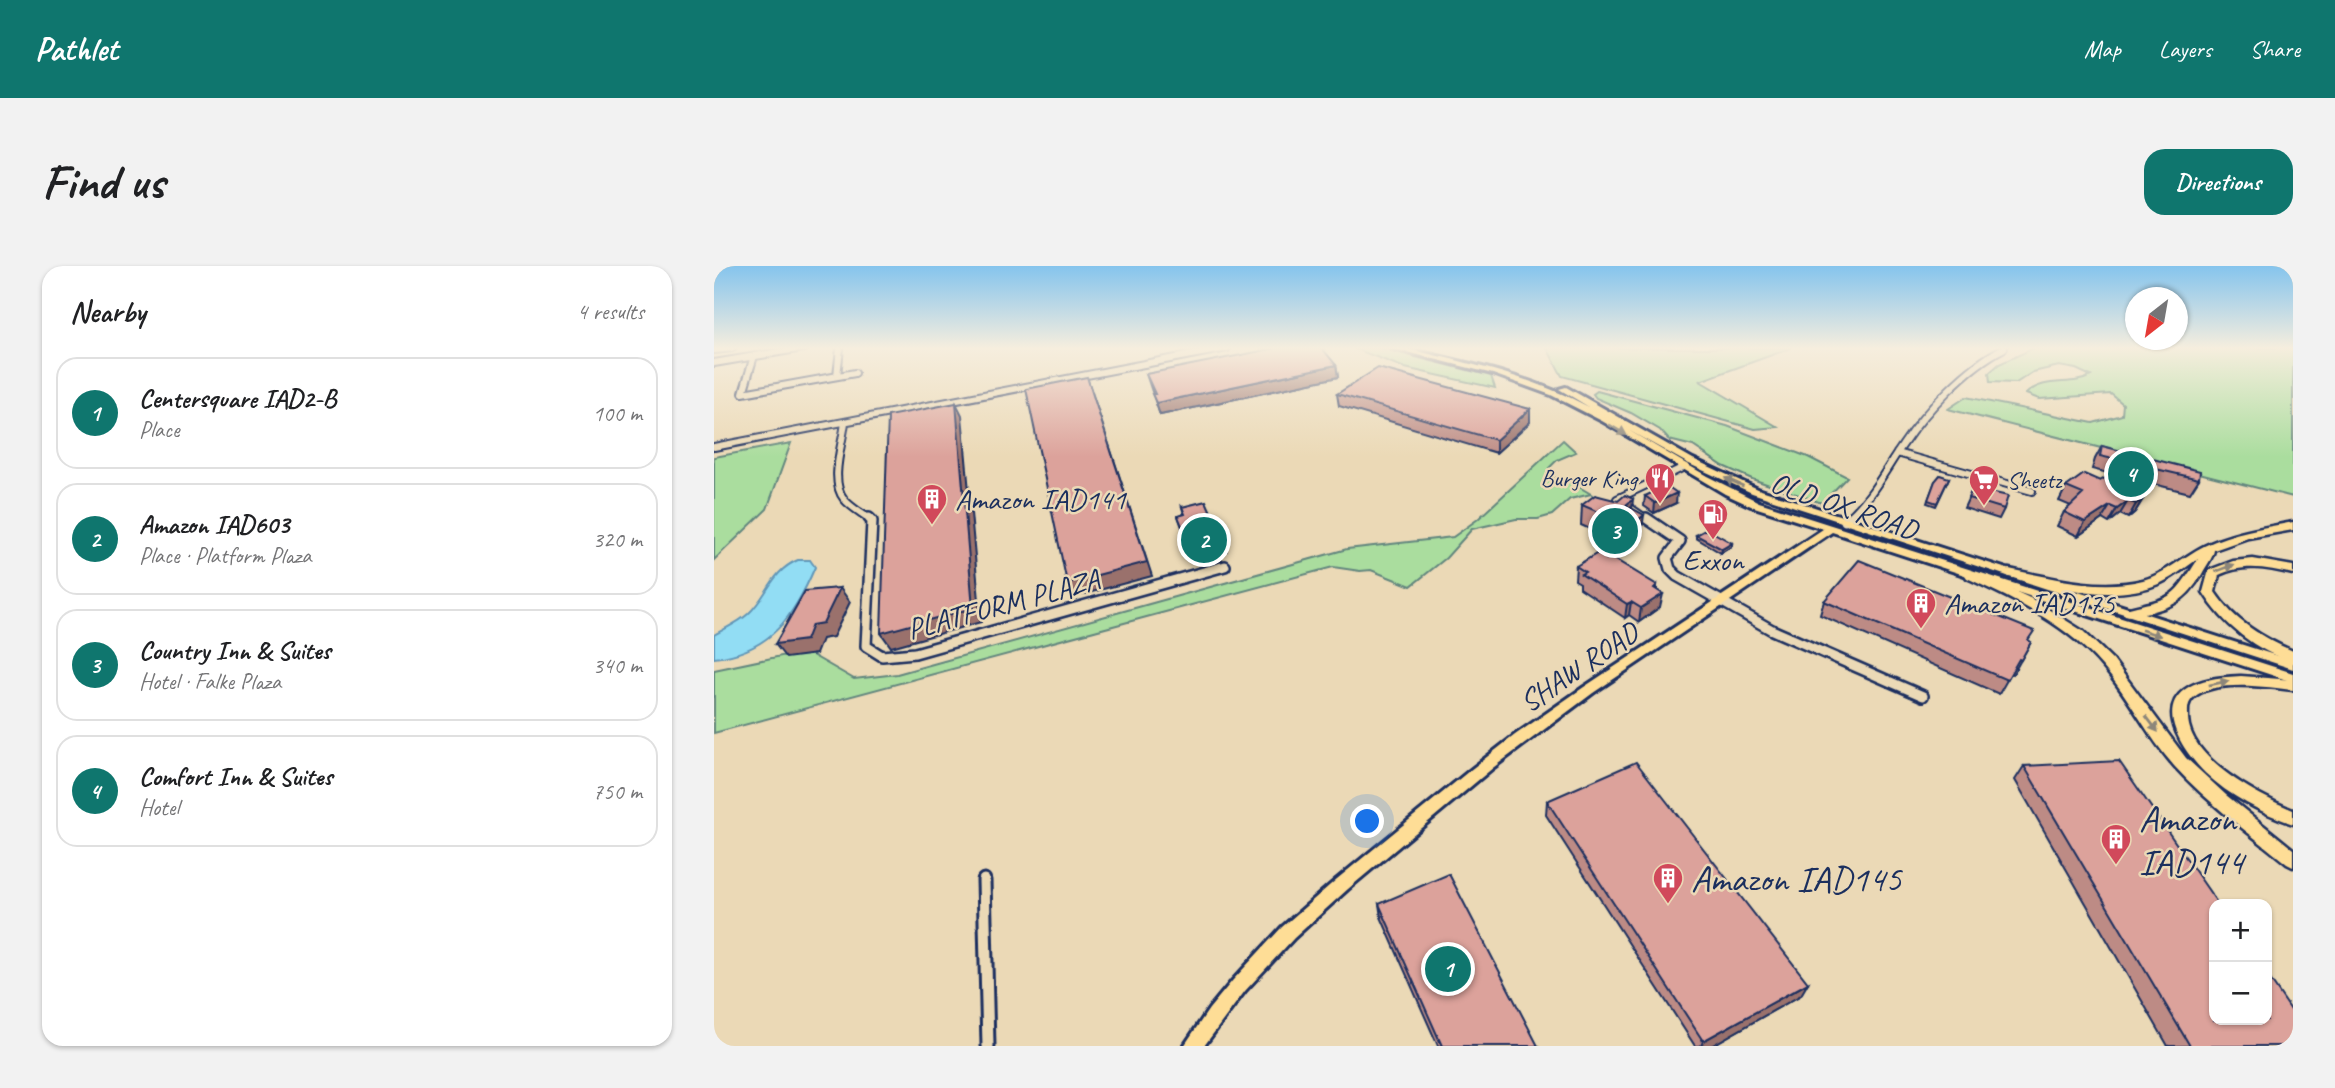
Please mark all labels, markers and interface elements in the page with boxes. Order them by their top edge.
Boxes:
text: Pathlet [35,28,118,70]
text: Map [2084,34,2121,64]
text: Layers [2159,34,2212,64]
text: Share [2250,34,2300,64]
button: Directions [2144,149,2293,215]
text: Find us [42,151,164,213]
north arrow [2125,287,2188,350]
text: Nearby [70,293,146,331]
text: 4 results [577,297,644,326]
text: Centersquare IAD2-B [139,382,336,415]
text: 1 [90,399,100,428]
text: 100 m [593,399,642,428]
text: Place [139,415,179,444]
one-way arrow [1609,424,1628,436]
pin: 4 [2108,448,2154,500]
restaurant icon: Burger King [1643,461,1677,505]
place label: Burger King [1540,463,1639,493]
street label: OLD OX ROAD [1766,463,1925,550]
supermarket icon: Sheetz [1967,463,2001,507]
place label: Sheetz [2007,465,2063,495]
one-way arrow [1724,476,1745,487]
place label: Amazon IAD141 [955,480,1127,518]
building icon: Amazon IAD141 [915,482,949,526]
fuel station icon: Exxon [1696,497,1730,541]
pin: 3 [1592,505,1638,557]
text: Amazon IAD603 [139,508,289,541]
pin: 2 [1181,514,1227,566]
text: 2 [90,525,100,554]
text: 320 m [593,525,642,554]
text: Place · Platform Plaza [139,541,311,570]
place label: Exxon [1683,541,1745,579]
street label: PLATFORM PLAZA [903,560,1105,648]
one-way arrow [2215,562,2236,573]
place label: Amazon IAD175 [1944,584,2116,622]
building icon: Amazon IAD175 [1904,586,1938,630]
street label: SHAW ROAD [1512,612,1648,721]
one-way arrow [2141,628,2162,638]
text: Country Inn & Suites [139,634,331,667]
text: 3 [90,651,100,680]
text: 340 m [593,651,642,680]
text: Hotel · Falke Plaza [139,667,281,696]
one-way arrow [2208,677,2230,688]
one-way arrow [2144,715,2159,733]
text: Comfort Inn & Suites [139,760,332,793]
text: 4 [90,777,100,806]
text: 750 m [593,777,642,806]
text: Hotel [139,793,179,822]
place label: Amazon IAD144 [2139,795,2247,885]
your location [1350,804,1384,838]
building icon: Amazon IAD144 [2099,822,2133,866]
place label: Amazon IAD145 [1691,855,1904,902]
building icon: Amazon IAD145 [1651,861,1685,905]
map controls [2209,899,2272,1025]
button: + [2209,899,2272,962]
pin: 1 [1425,943,1471,995]
button: − [2209,962,2272,1025]

